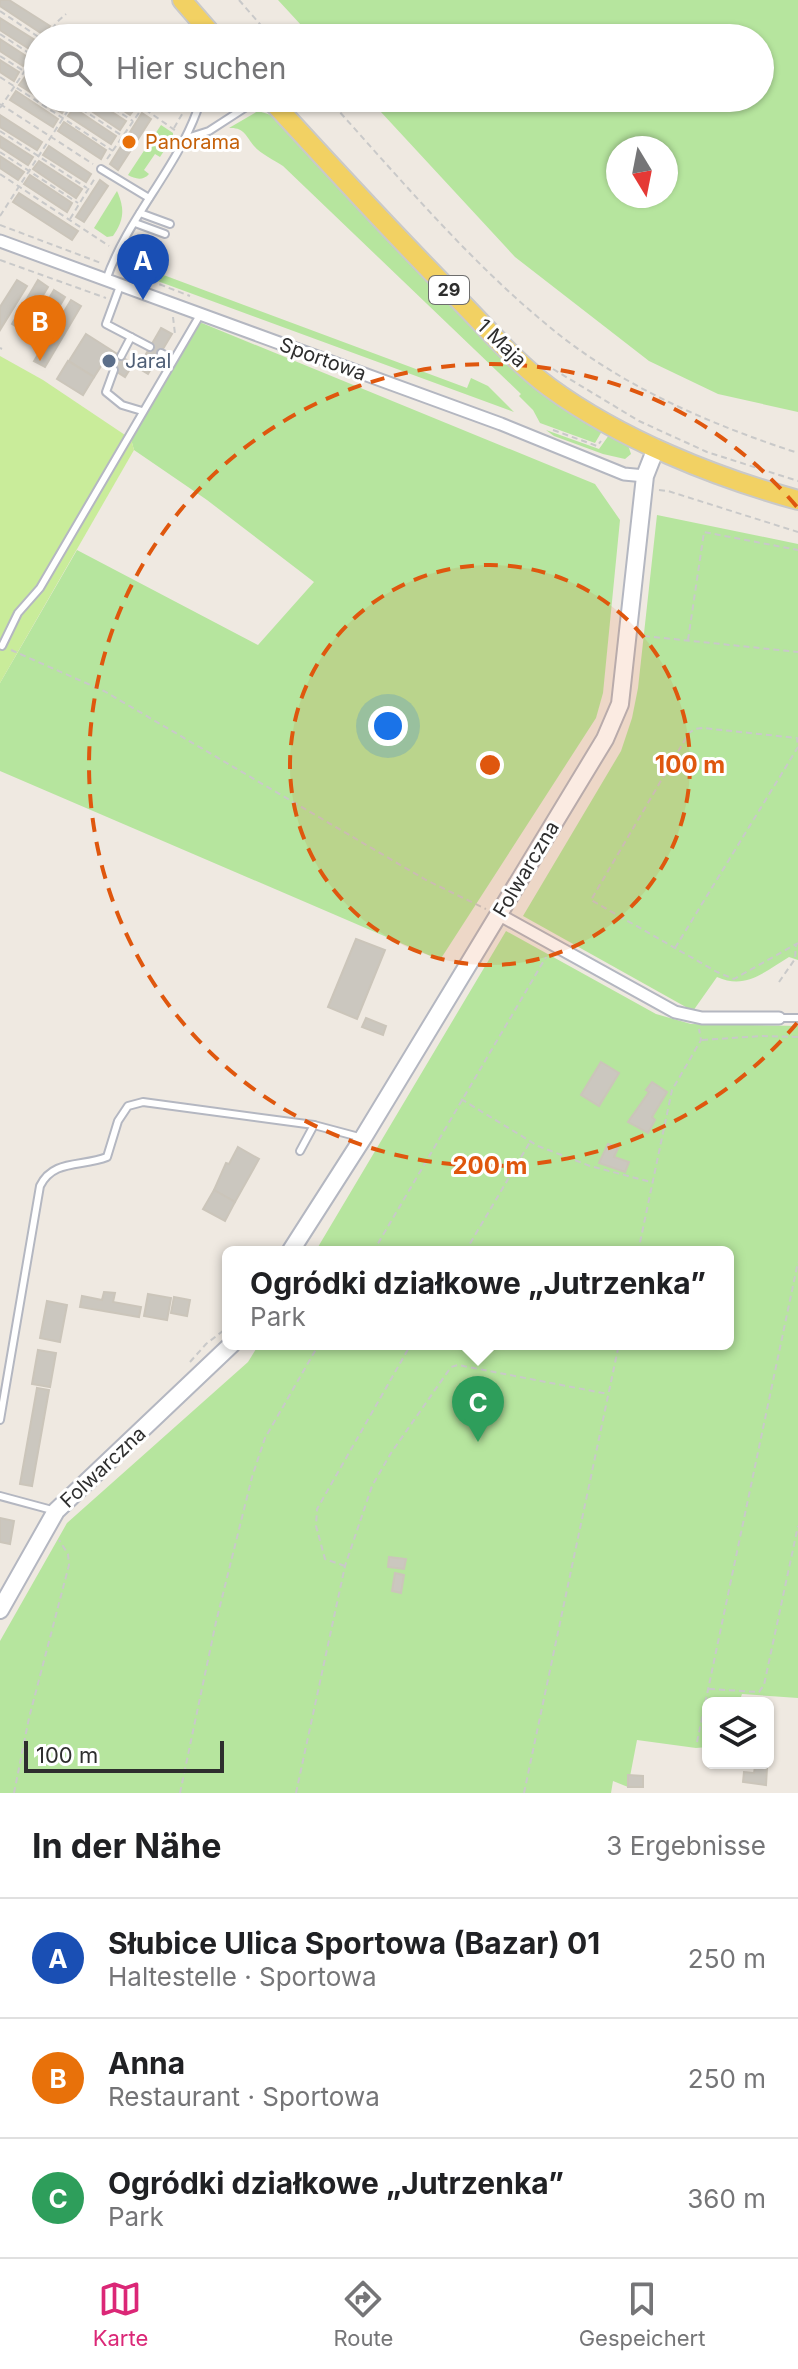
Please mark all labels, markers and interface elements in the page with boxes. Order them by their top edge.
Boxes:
search box [24,24,774,112]
icon: search [52,46,96,90]
text: Hier suchen [116,50,286,86]
place label: Panorama [145,130,240,154]
marker: Panorama [120,133,138,151]
north arrow [606,136,678,208]
pin: A [117,234,169,300]
road number: 29 [429,276,469,304]
pin: B [14,295,66,361]
street label: 1 Maja [472,314,532,372]
street label: Sportowa [276,332,370,386]
place label: Jaral [125,349,171,373]
marker: Jaral [100,352,118,370]
your location [368,706,408,746]
text: 100 m [655,750,725,779]
centre of rings [476,751,504,779]
street label: Folwarczna [488,817,564,921]
text: 200 m [452,1151,528,1180]
popup [222,1246,734,1350]
text: Ogródki działkowe „Jutrzenka” [250,1265,706,1301]
text: Park [250,1301,306,1332]
pin: C [452,1376,504,1442]
street label: Folwarczna [55,1421,151,1513]
map controls [702,1697,774,1769]
button: layers [702,1697,774,1769]
scale bar [24,1737,224,1773]
text: 100 m [36,1742,98,1768]
text: In der Nähe [32,1825,221,1866]
text: 3 Ergebnisse [606,1830,766,1861]
text: Słubice Ulica Sportowa (Bazar) 01 [108,1925,600,1961]
text: A [48,1943,68,1974]
text: 250 m [688,1943,766,1974]
text: Haltestelle · Sportowa [108,1961,377,1992]
text: Anna [108,2045,185,2081]
text: B [49,2063,67,2094]
text: 250 m [688,2063,766,2094]
text: Restaurant · Sportowa [108,2081,380,2112]
text: Ogródki działkowe „Jutrzenka” [108,2165,564,2201]
text: C [48,2183,68,2214]
text: 360 m [687,2183,766,2214]
text: Park [108,2201,164,2232]
tab: Karte [93,2277,148,2351]
tab: Route [334,2277,393,2351]
tab: Gespeichert [579,2277,705,2351]

